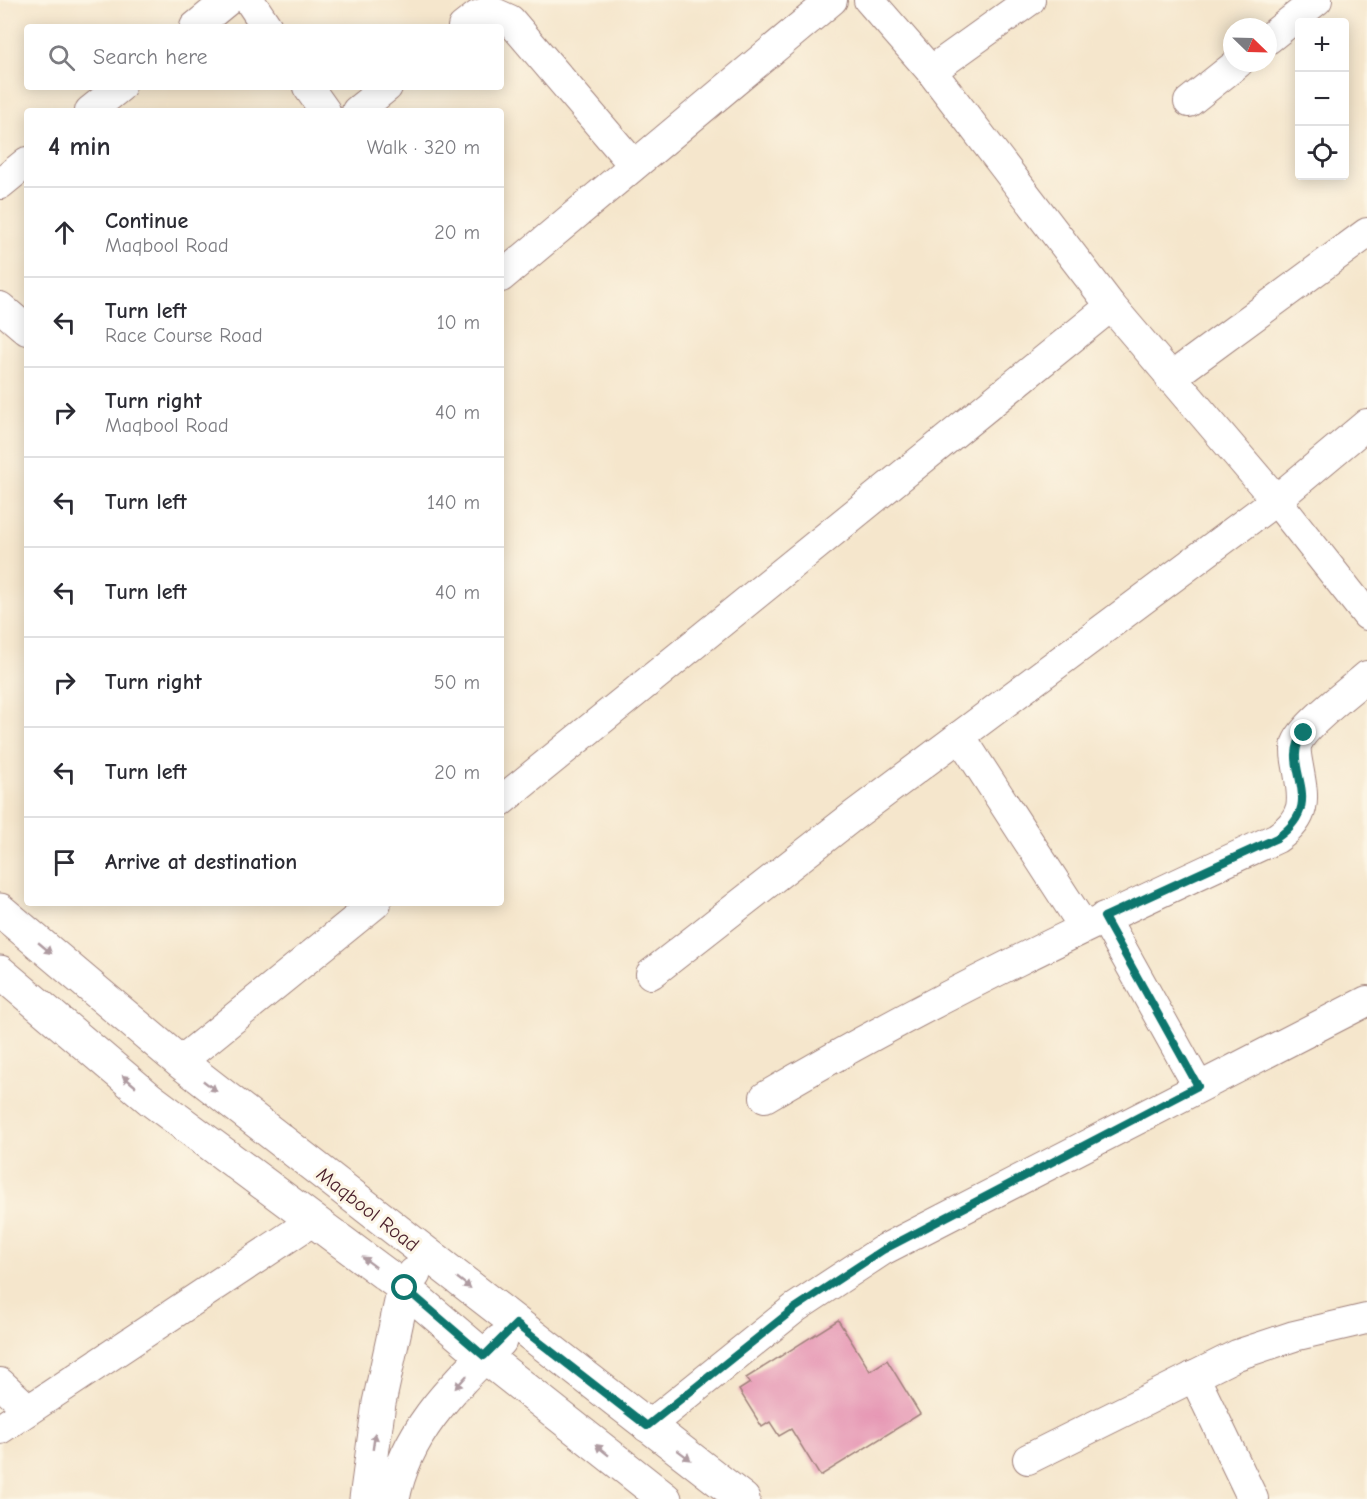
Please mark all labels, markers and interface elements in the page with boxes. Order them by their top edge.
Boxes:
north arrow [1223,18,1277,72]
map controls [1295,18,1349,180]
button: + [1295,18,1349,72]
search box [24,24,504,90]
icon: search [45,41,78,74]
text: Search here [93,44,208,70]
button: − [1295,72,1349,126]
button: locate [1295,126,1349,180]
text: 4 min [48,132,111,162]
text: Walk · 320 m [367,136,480,159]
text: Continue [105,208,188,234]
icon: ahead [48,216,81,249]
text: 20 m [434,221,480,244]
text: Maqbool Road [105,234,229,257]
text: Turn left [105,298,187,324]
icon: left [48,306,81,339]
text: 10 m [437,311,480,334]
text: Race Course Road [105,324,263,347]
text: Turn right [105,388,202,414]
icon: right [48,396,81,429]
text: 40 m [435,401,480,424]
text: Maqbool Road [105,414,229,437]
icon: left [48,486,81,519]
text: Turn left [105,489,187,515]
text: 140 m [427,491,480,514]
icon: left [48,576,81,609]
text: Turn left [105,579,187,605]
text: 40 m [435,581,480,604]
icon: right [48,666,81,699]
text: Turn right [105,669,202,695]
text: 50 m [434,671,480,694]
route end [1290,719,1316,745]
icon: left [48,756,81,789]
text: Turn left [105,759,187,785]
text: 20 m [434,761,480,784]
icon: arrive [48,846,81,879]
text: Arrive at destination [105,849,297,875]
one-way arrow [37,941,52,954]
one-way arrow [121,1075,137,1088]
one-way arrow [203,1080,218,1092]
street label: Maqbool Road [312,1162,423,1257]
one-way arrow [361,1255,377,1268]
route start [391,1274,417,1300]
one-way arrow [456,1277,472,1290]
one-way arrow [455,1374,468,1389]
one-way arrow [369,1431,378,1450]
one-way arrow [594,1444,610,1457]
one-way arrow [677,1448,692,1460]

